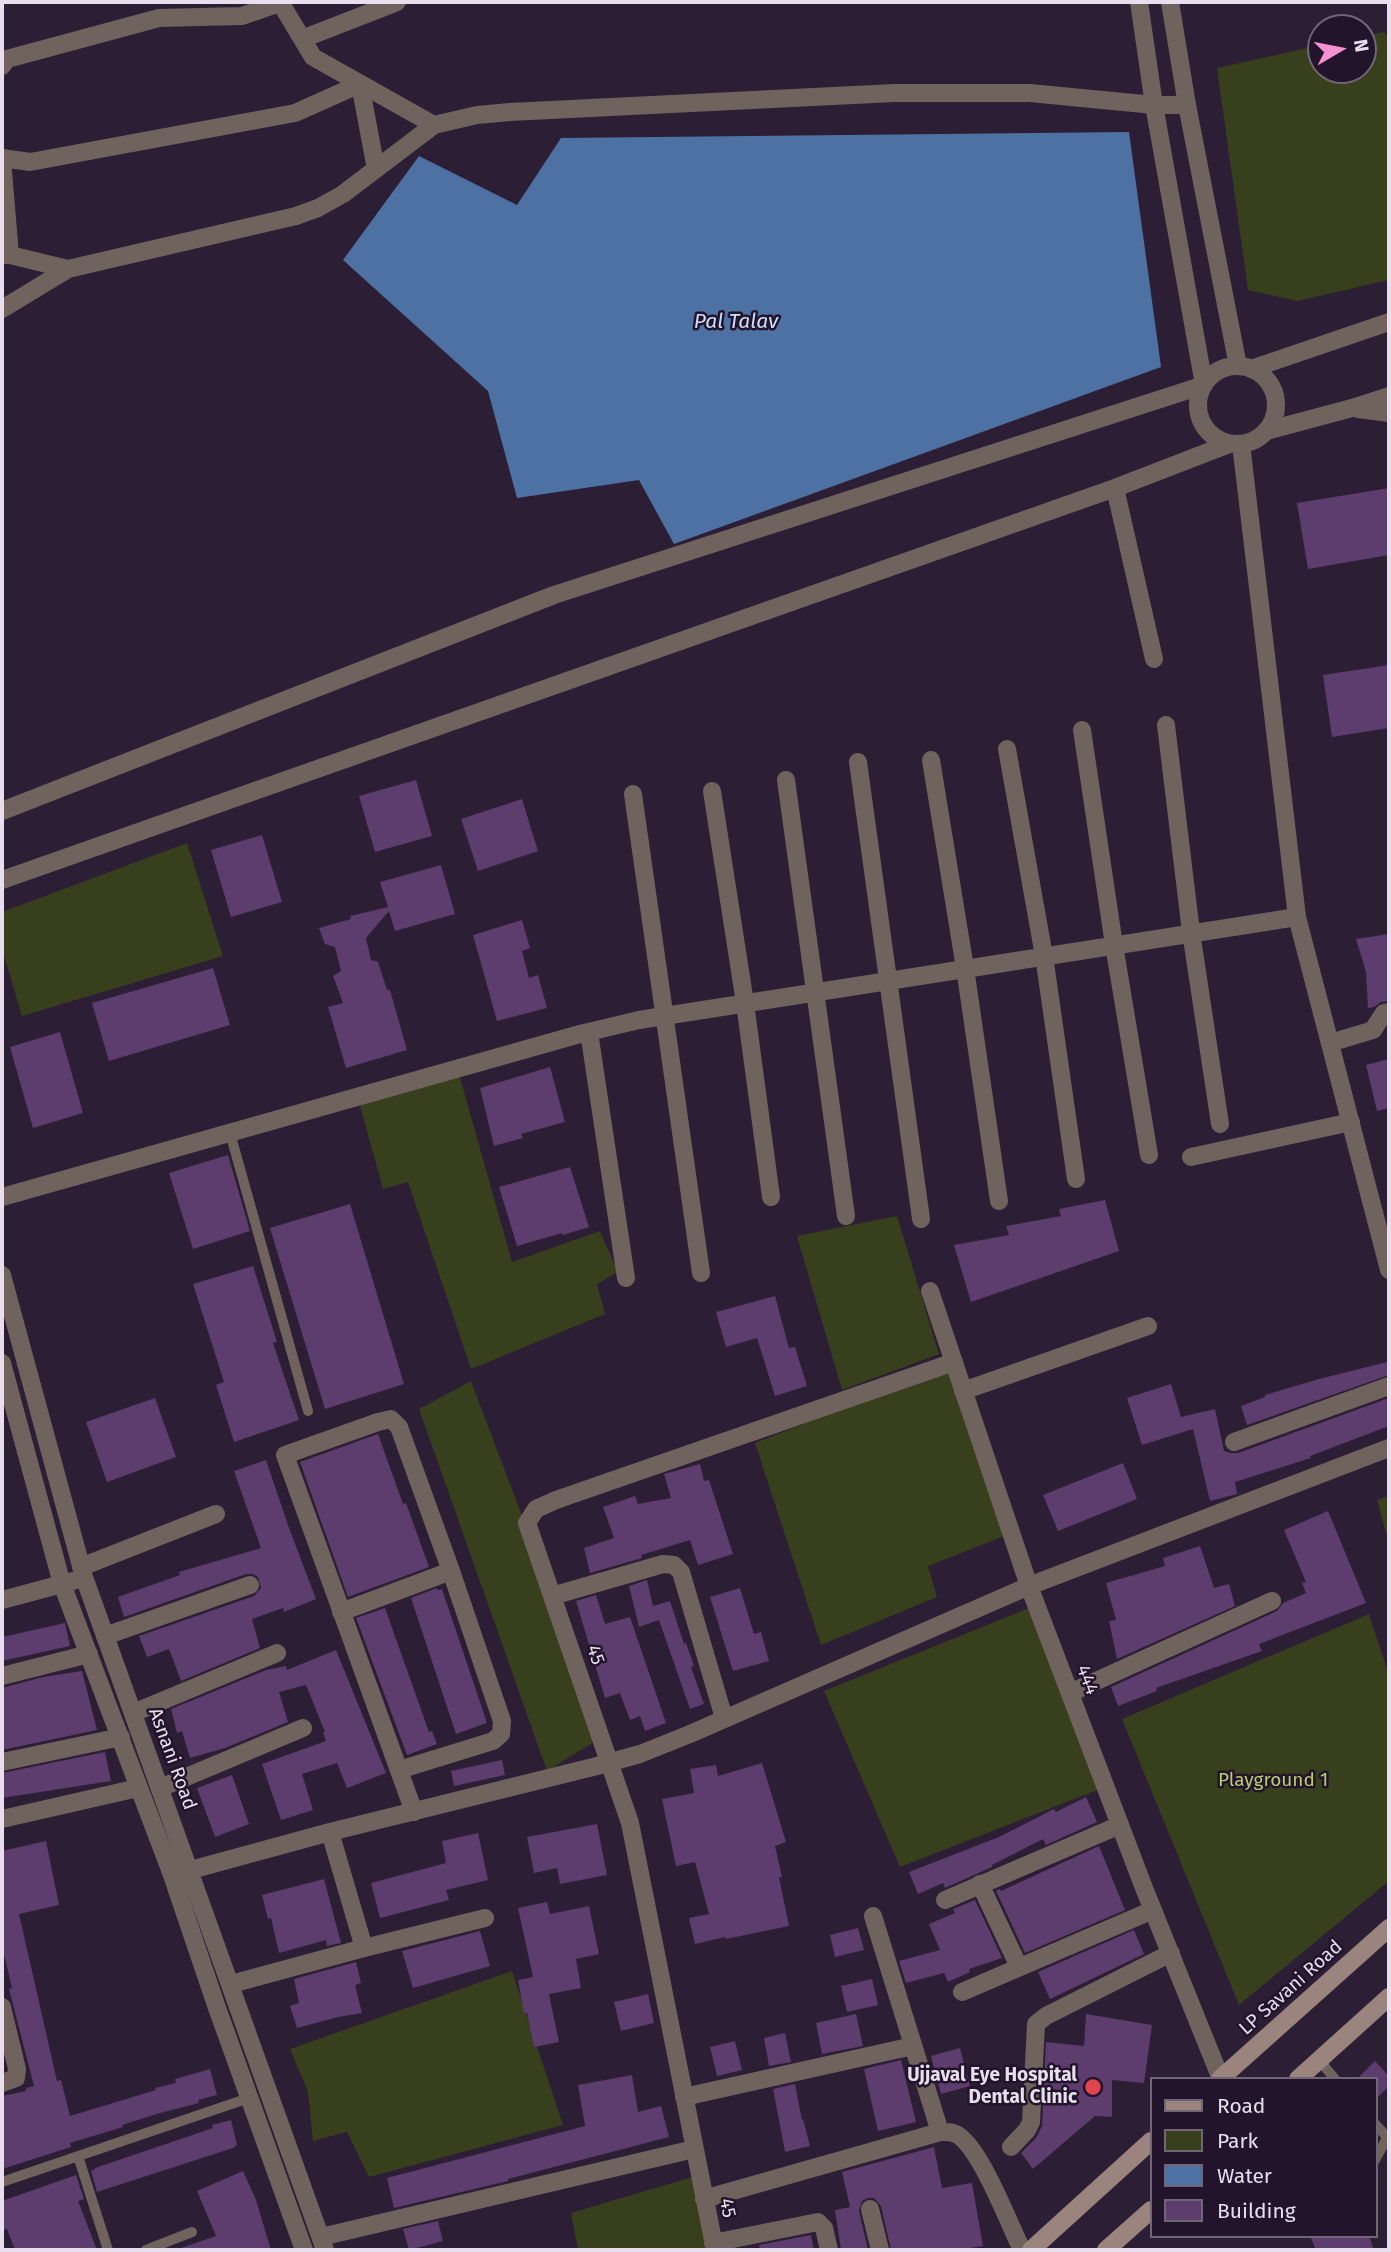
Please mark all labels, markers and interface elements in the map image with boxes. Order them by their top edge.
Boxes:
north arrow [1307,14,1377,84]
text: N [1349,37,1374,54]
water label: Pal Talav [694,309,778,335]
street label: 45 [581,1642,609,1668]
street label: 444 [1071,1662,1103,1698]
street label: Asnani Road [143,1705,201,1813]
park label: Playground 1 [1218,1770,1328,1792]
street label: LP Savani Road [1235,1936,1347,2040]
place label: Ujjaval Eye Hospital Dental Clinic [907,2065,1077,2109]
marker: Ujjaval Eye Hospital Dental Clinic [1083,2077,1103,2097]
legend [1150,2077,1377,2238]
text: Road [1217,2093,1265,2119]
text: Park [1217,2128,1258,2154]
text: Water [1217,2163,1272,2189]
street label: 45 [714,2196,740,2220]
text: Building [1217,2198,1296,2224]

